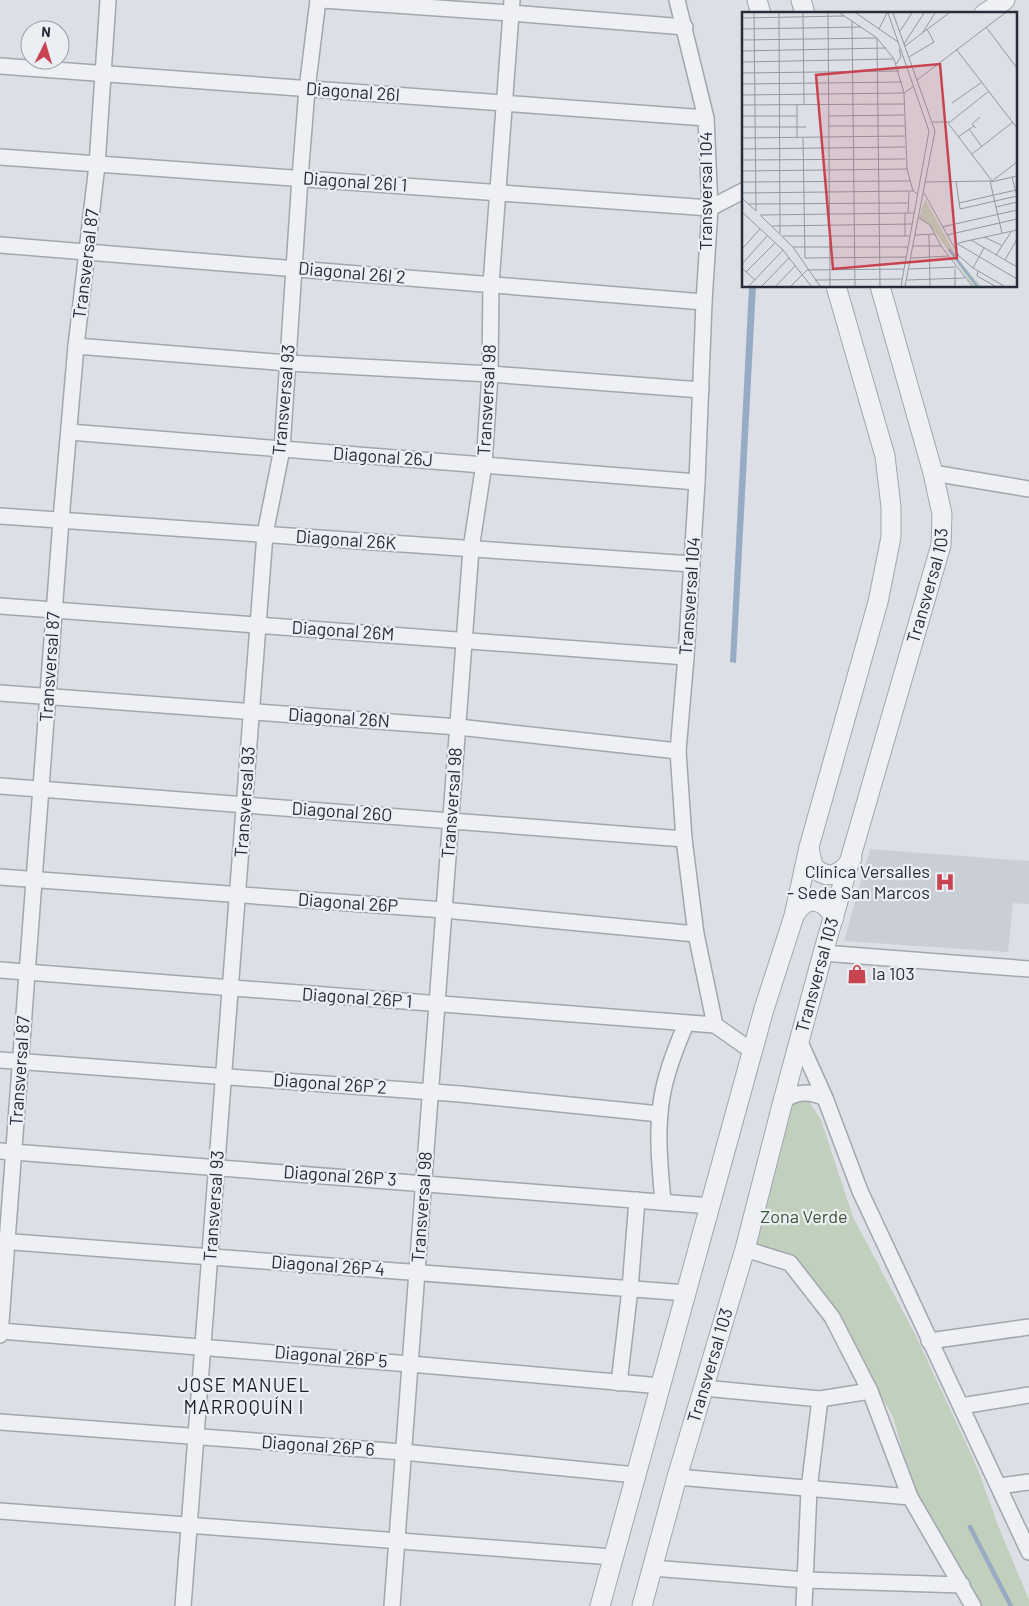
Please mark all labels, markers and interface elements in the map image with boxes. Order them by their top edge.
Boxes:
inset map [742,12,1016,288]
north arrow [20,20,70,70]
text: N [41,23,52,40]
street label: Diagonal 26I [305,77,401,105]
street label: Transversal 104 [694,131,716,251]
street label: Diagonal 26I 1 [302,166,408,196]
street label: Transversal 87 [67,207,103,320]
street label: Diagonal 26I 2 [297,256,407,288]
street label: Transversal 93 [267,343,299,456]
street label: Transversal 98 [472,344,500,456]
street label: Diagonal 26J [332,442,434,470]
street label: Diagonal 26K [295,525,397,553]
street label: Transversal 103 [901,528,952,645]
street label: Transversal 104 [674,536,704,656]
street label: Transversal 87 [34,611,64,723]
street label: Diagonal 26M [291,615,395,645]
street label: Diagonal 26N [287,702,391,732]
street label: Transversal 93 [229,746,259,858]
street label: Transversal 98 [436,747,466,859]
street label: Diagonal 26O [291,797,393,826]
place label: Clínica Versalles - Sede San Marcos [787,860,930,903]
hospital icon: Clínica Versalles - Sede San Marcos [934,871,956,893]
street label: Diagonal 26P [297,888,399,916]
street label: Transversal 103 [790,915,843,1035]
place label: la 103 [872,962,915,984]
shop icon: la 103 [846,963,868,985]
street label: Diagonal 26P 1 [301,982,413,1012]
street label: Transversal 87 [4,1015,34,1127]
street label: Diagonal 26P 2 [273,1068,388,1098]
street label: Transversal 93 [198,1150,228,1262]
street label: Transversal 98 [406,1151,436,1263]
street label: Diagonal 26P 3 [283,1160,397,1190]
park label: Zona Verde [760,1205,848,1227]
street label: Diagonal 26P 4 [270,1250,386,1280]
street label: Transversal 103 [682,1305,737,1425]
street label: Diagonal 26P 5 [274,1340,389,1372]
district label: JOSE MANUEL MARROQUÍN I [178,1373,310,1418]
street label: Diagonal 26P 6 [261,1430,375,1460]

